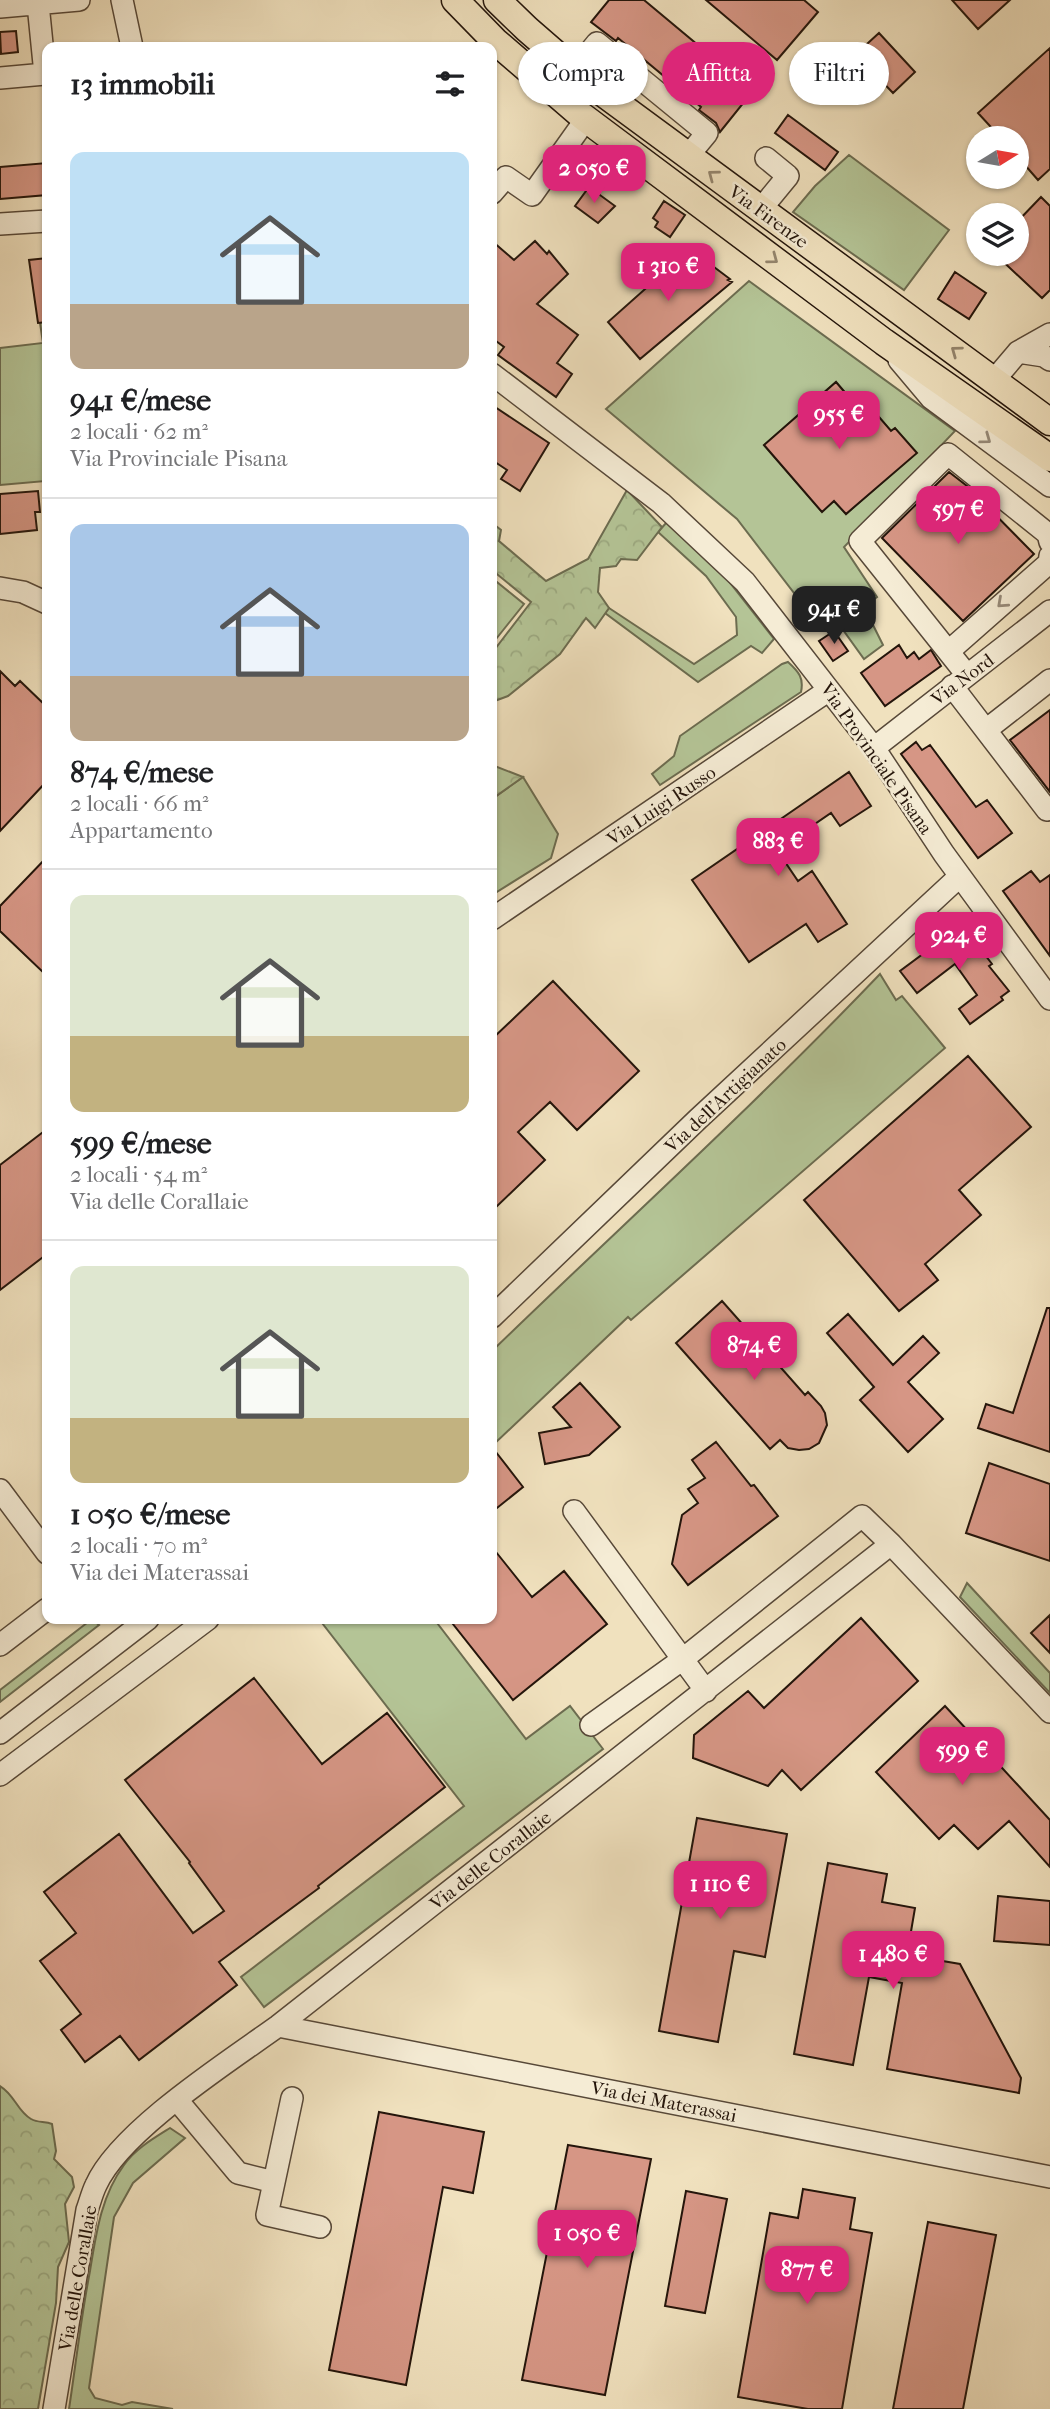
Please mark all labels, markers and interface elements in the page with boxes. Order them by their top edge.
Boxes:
chip: Compra [518,42,648,105]
chip: Affitta [662,42,775,105]
chip: Filtri [789,42,889,105]
icon: filters [431,65,469,103]
text: 13 immobili [70,67,215,102]
north arrow [966,126,1029,189]
map controls [966,126,1029,266]
pin: 2 050 € [529,146,659,205]
text: 2 050 € [559,154,629,181]
one-way arrow [708,170,720,183]
street label: Via Firenze [724,180,812,253]
icon: home [207,197,333,323]
button: layers [966,203,1029,266]
pin: 1 310 € [603,244,733,303]
one-way arrow [766,251,778,264]
text: 1 310 € [637,252,699,279]
one-way arrow [951,347,964,360]
text: 941 €/mese [70,383,211,418]
pin: 955 € [790,392,888,451]
text: 955 € [814,400,864,427]
text: 2 locali · 62 m² [70,418,208,445]
one-way arrow [978,430,991,443]
text: Via Provinciale Pisana [70,445,287,472]
pin: 597 € [909,486,1007,546]
text: 597 € [932,495,984,522]
icon: home [207,569,333,695]
pin: 941 € [785,586,883,646]
text: 941 € [808,595,860,622]
one-way arrow [998,595,1011,608]
street label: Via Nord [926,649,999,711]
street label: Via Provinciale Pisana [815,678,937,839]
text: 874 €/mese [70,755,214,790]
street label: Via Luigi Russo [602,761,720,851]
text: 2 locali · 66 m² [70,790,209,817]
text: Appartamento [70,817,213,844]
pin: 883 € [729,818,827,878]
text: 883 € [752,827,804,854]
pin: 924 € [910,912,1008,972]
text: 924 € [931,921,987,948]
icon: home [207,940,333,1066]
street label: Via dell'Artigianato [660,1034,791,1158]
text: 599 €/mese [70,1126,212,1161]
text: 2 locali · 54 m² [70,1161,207,1188]
text: Via delle Corallaie [70,1188,249,1215]
icon: home [207,1311,333,1437]
pin: 874 € [705,1322,803,1382]
text: 874 € [727,1331,781,1358]
text: 1 050 €/mese [70,1497,230,1532]
text: 2 locali · 70 m² [70,1532,207,1559]
text: Via dei Materassai [70,1559,249,1586]
pin: 599 € [913,1728,1011,1787]
text: 599 € [936,1736,988,1763]
street label: Via delle Corallaie [425,1807,556,1916]
pin: 1 110 € [655,1862,785,1921]
text: 1 110 € [690,1870,750,1897]
pin: 1 480 € [828,1932,958,1991]
text: 1 480 € [858,1940,928,1967]
street label: Via dei Materassai [588,2077,739,2127]
street label: Via delle Corallaie [54,2204,102,2354]
pin: 1 050 € [522,2210,652,2270]
text: 1 050 € [554,2219,620,2246]
pin: 877 € [758,2246,856,2306]
text: 877 € [781,2255,833,2282]

